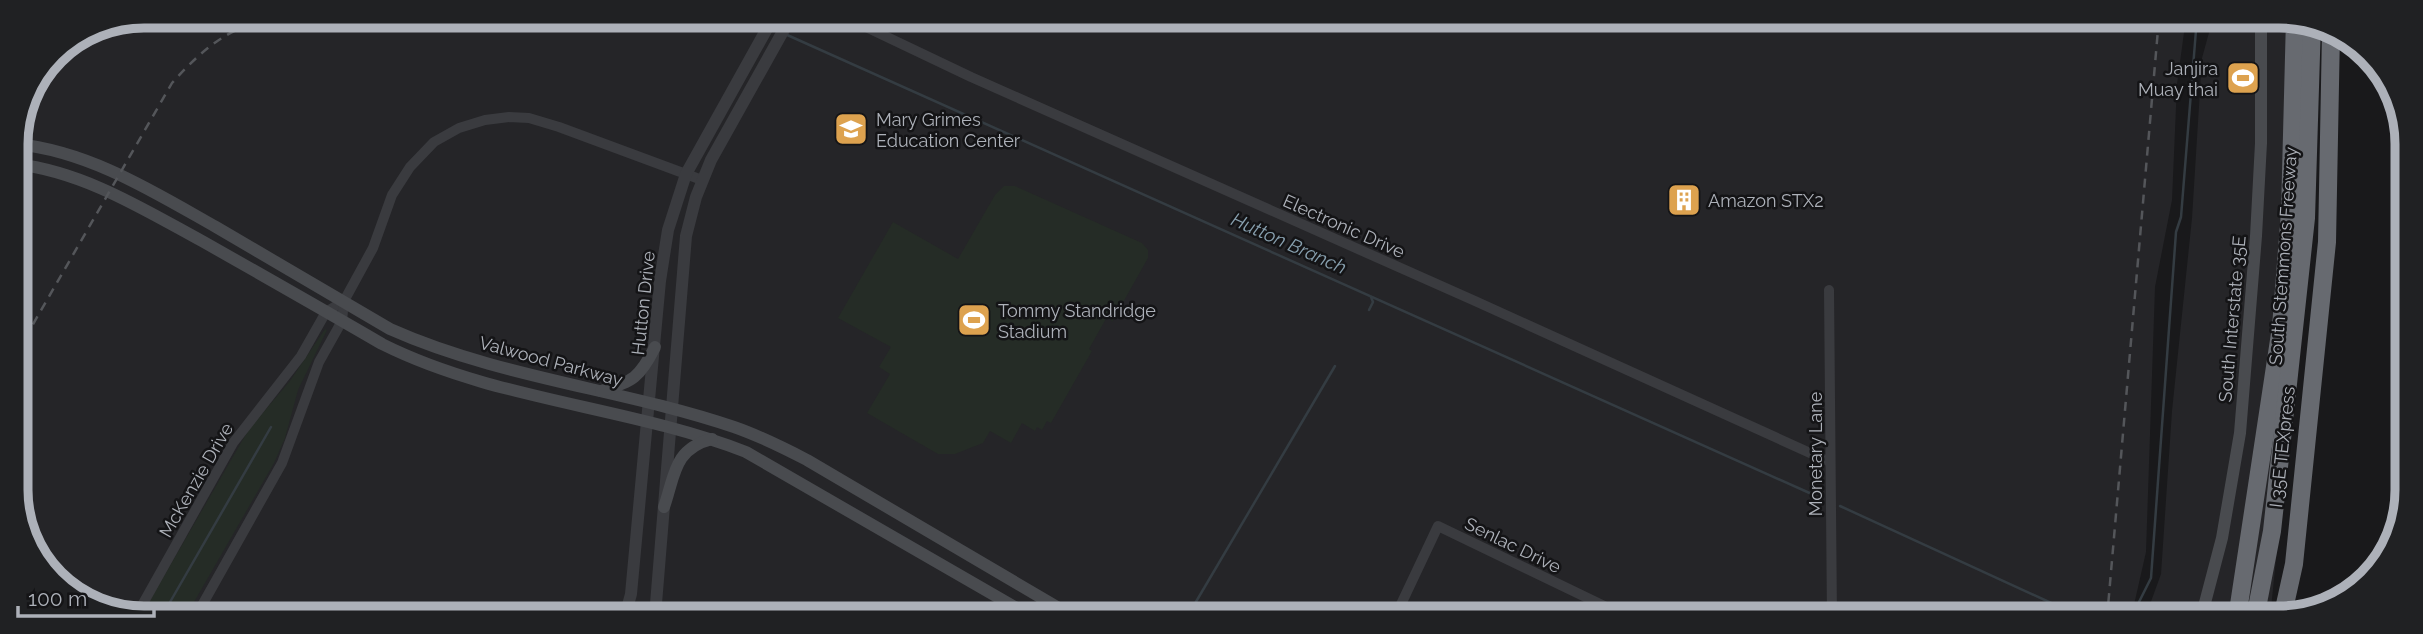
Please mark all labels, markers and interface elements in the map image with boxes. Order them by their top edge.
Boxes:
place label: Janjira Muay thai [2138,58,2218,100]
sports icon: Janjira Muay thai [2224,59,2262,97]
place label: Mary Grimes Education Center [876,109,1021,151]
school or university icon: Mary Grimes Education Center [832,110,870,148]
street label: South Stemmons Freeway [2265,146,2301,366]
building icon: Amazon STX2 [1665,181,1703,219]
street label: Electronic Drive [1280,190,1408,262]
place label: Amazon STX2 [1708,190,1824,211]
water label: Hutton Branch [1228,208,1350,278]
street label: South Interstate 35E [2214,235,2250,403]
street label: Hutton Drive [627,249,659,356]
place label: Tommy Standridge Stadium [998,300,1156,342]
sports icon: Tommy Standridge Stadium [955,301,993,339]
street label: Valwood Parkway [477,332,625,390]
street label: I 35E TEXpress [2265,385,2299,509]
street label: Monetary Lane [1805,391,1826,516]
street label: McKenzie Drive [155,419,237,541]
street label: Senlac Drive [1462,513,1565,577]
scale bar [18,574,154,618]
text: 100 m [28,586,87,611]

